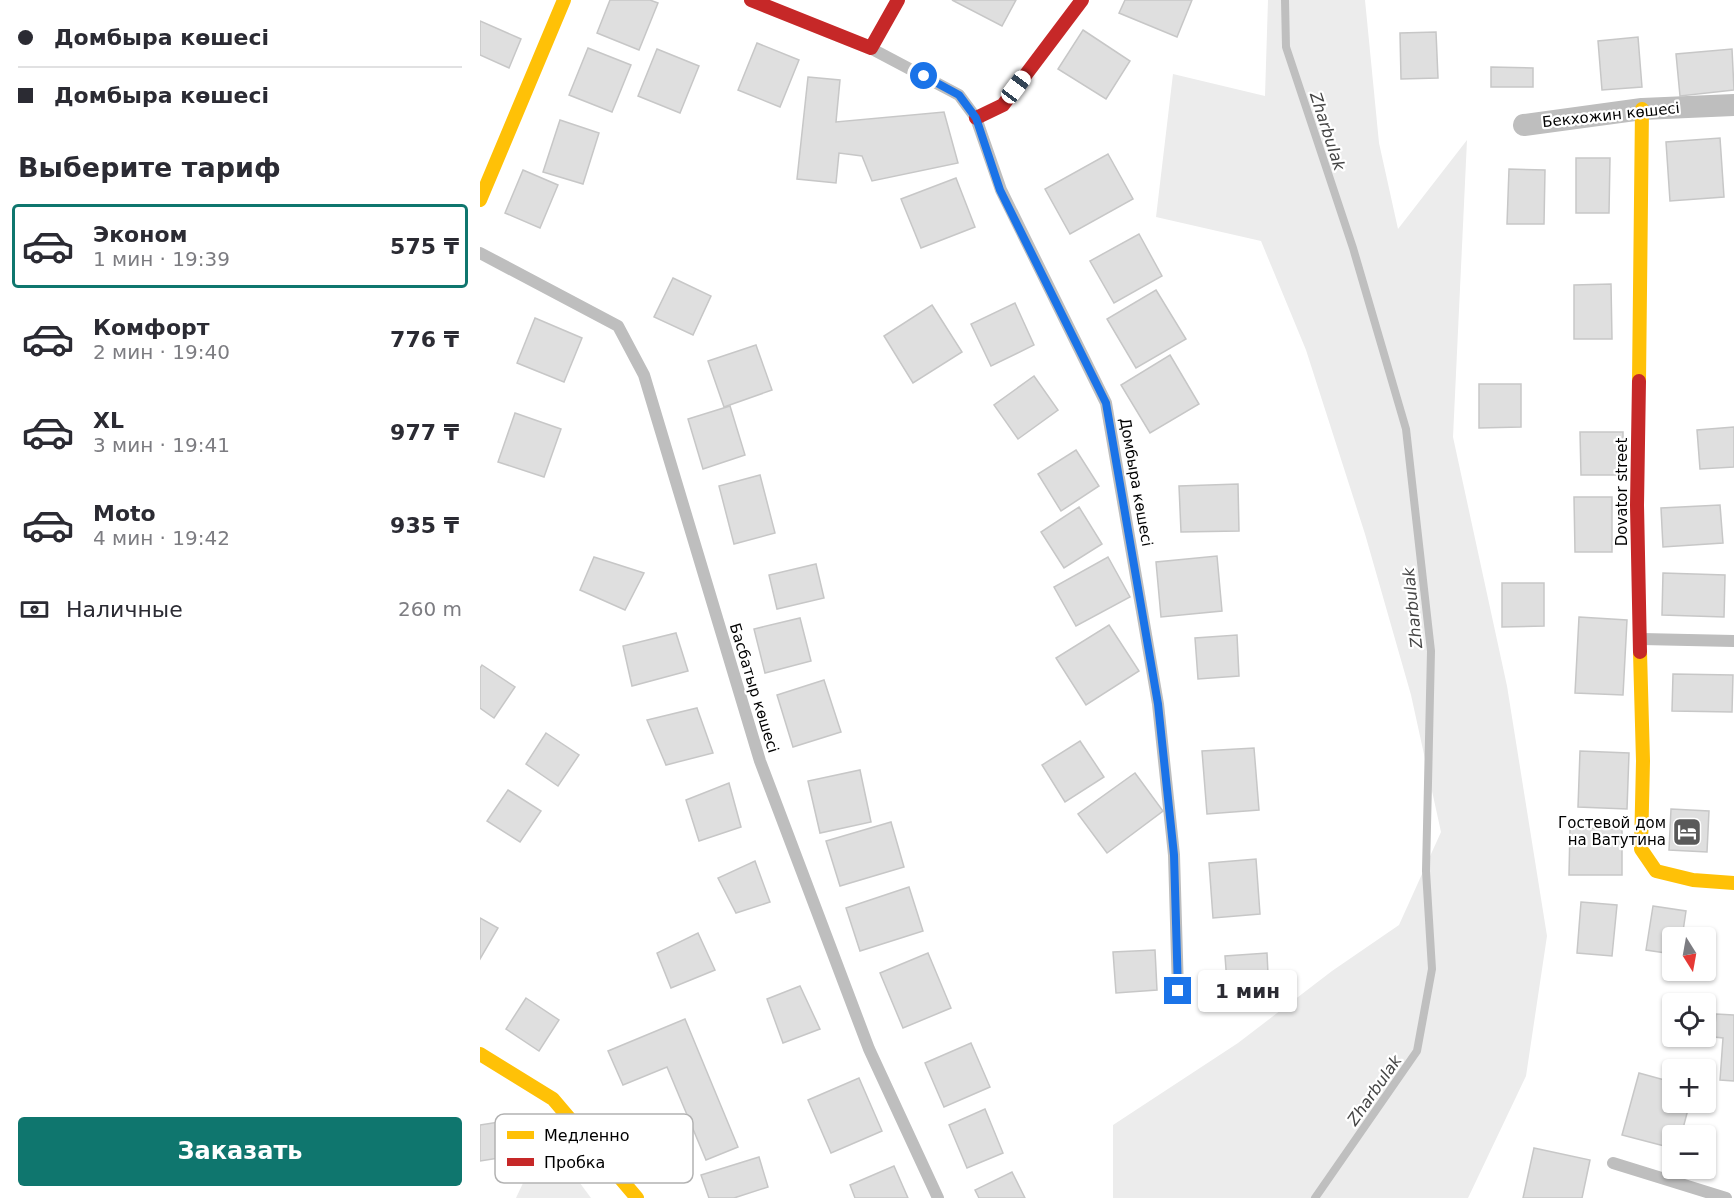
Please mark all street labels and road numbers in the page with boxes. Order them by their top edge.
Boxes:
street label: Бекхожин көшесі [1541,99,1681,131]
street label: Домбыра көшесі [1116,416,1156,548]
street label: Dovator street [1613,438,1631,546]
street label: Басбатыр көшесі [726,621,782,755]

